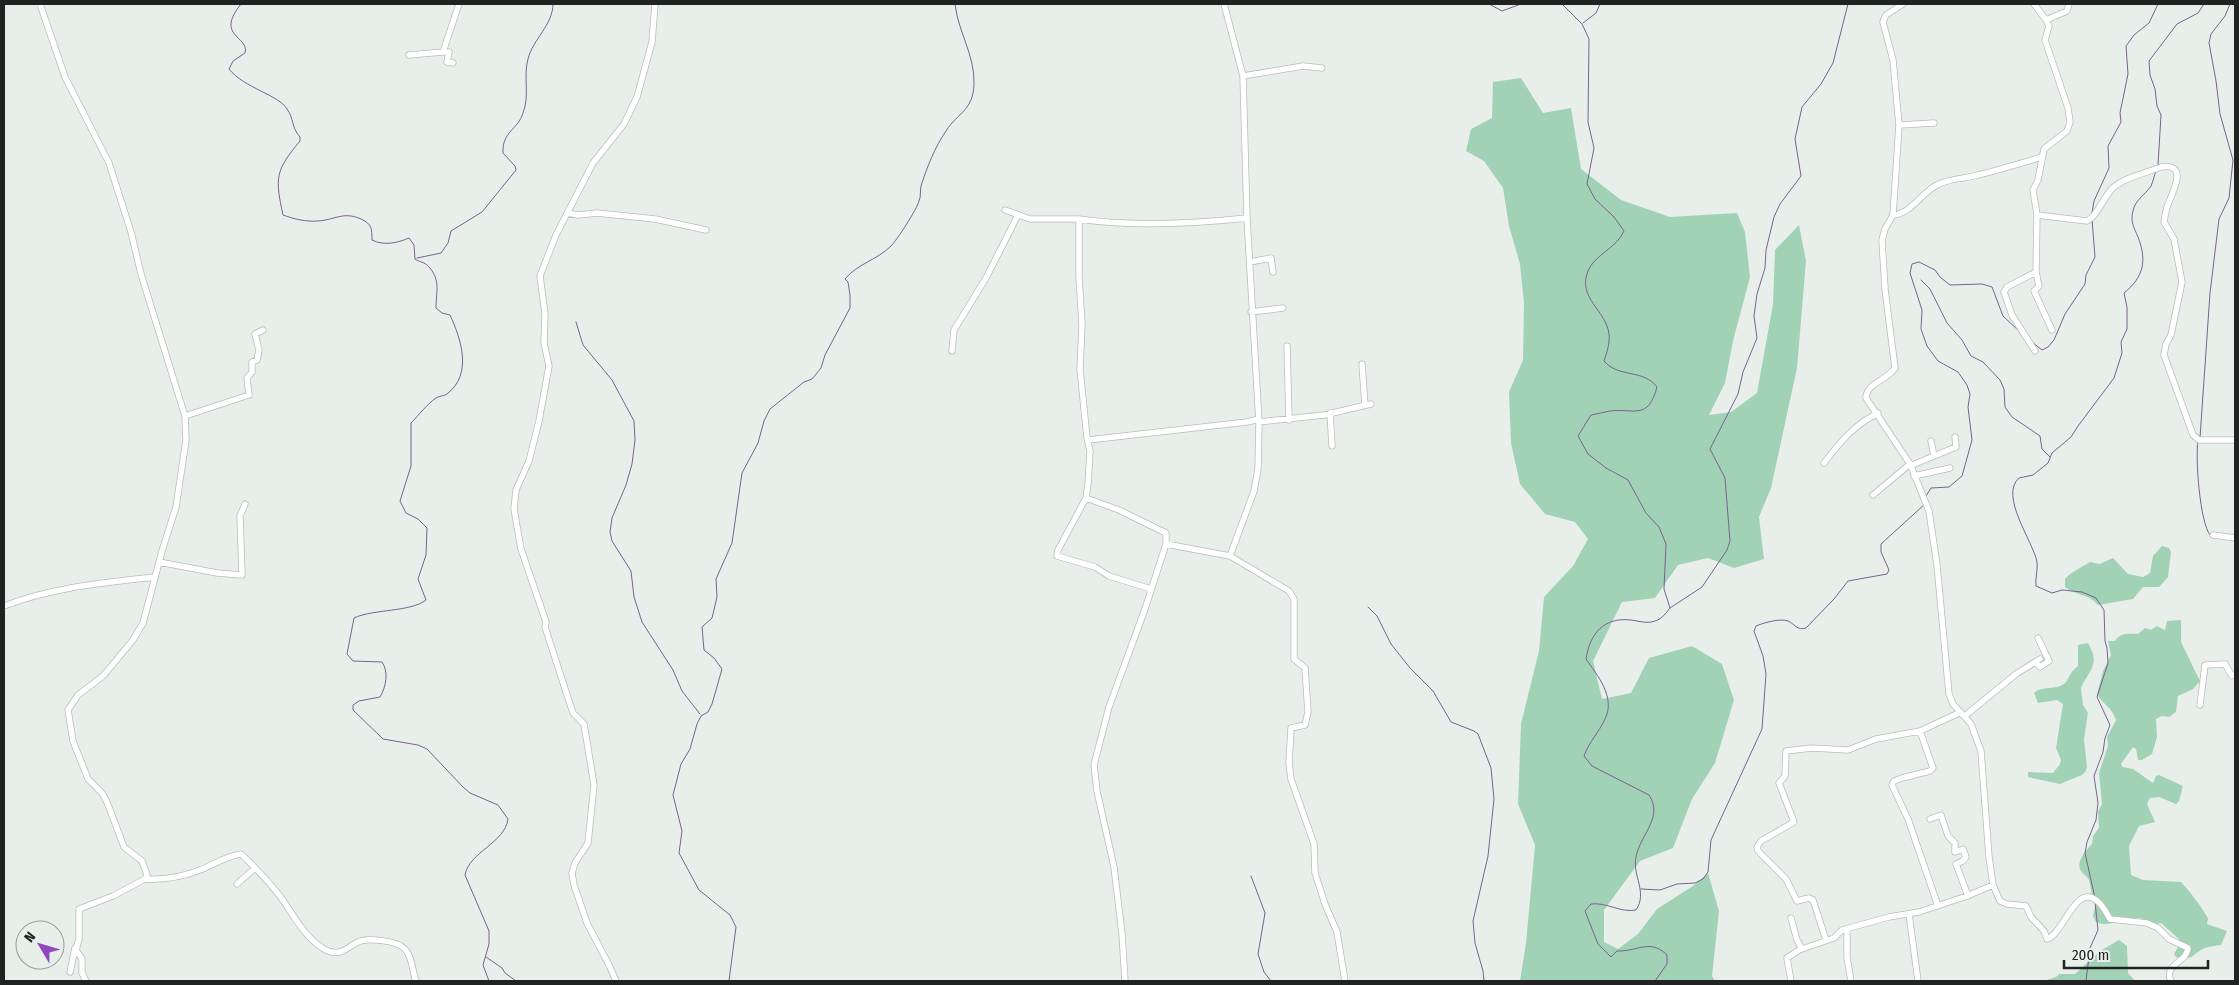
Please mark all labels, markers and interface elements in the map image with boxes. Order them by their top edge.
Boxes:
north arrow [15,920,65,970]
text: N [21,929,39,946]
scale bar [2064,938,2208,970]
text: 200 m [2072,946,2109,964]

